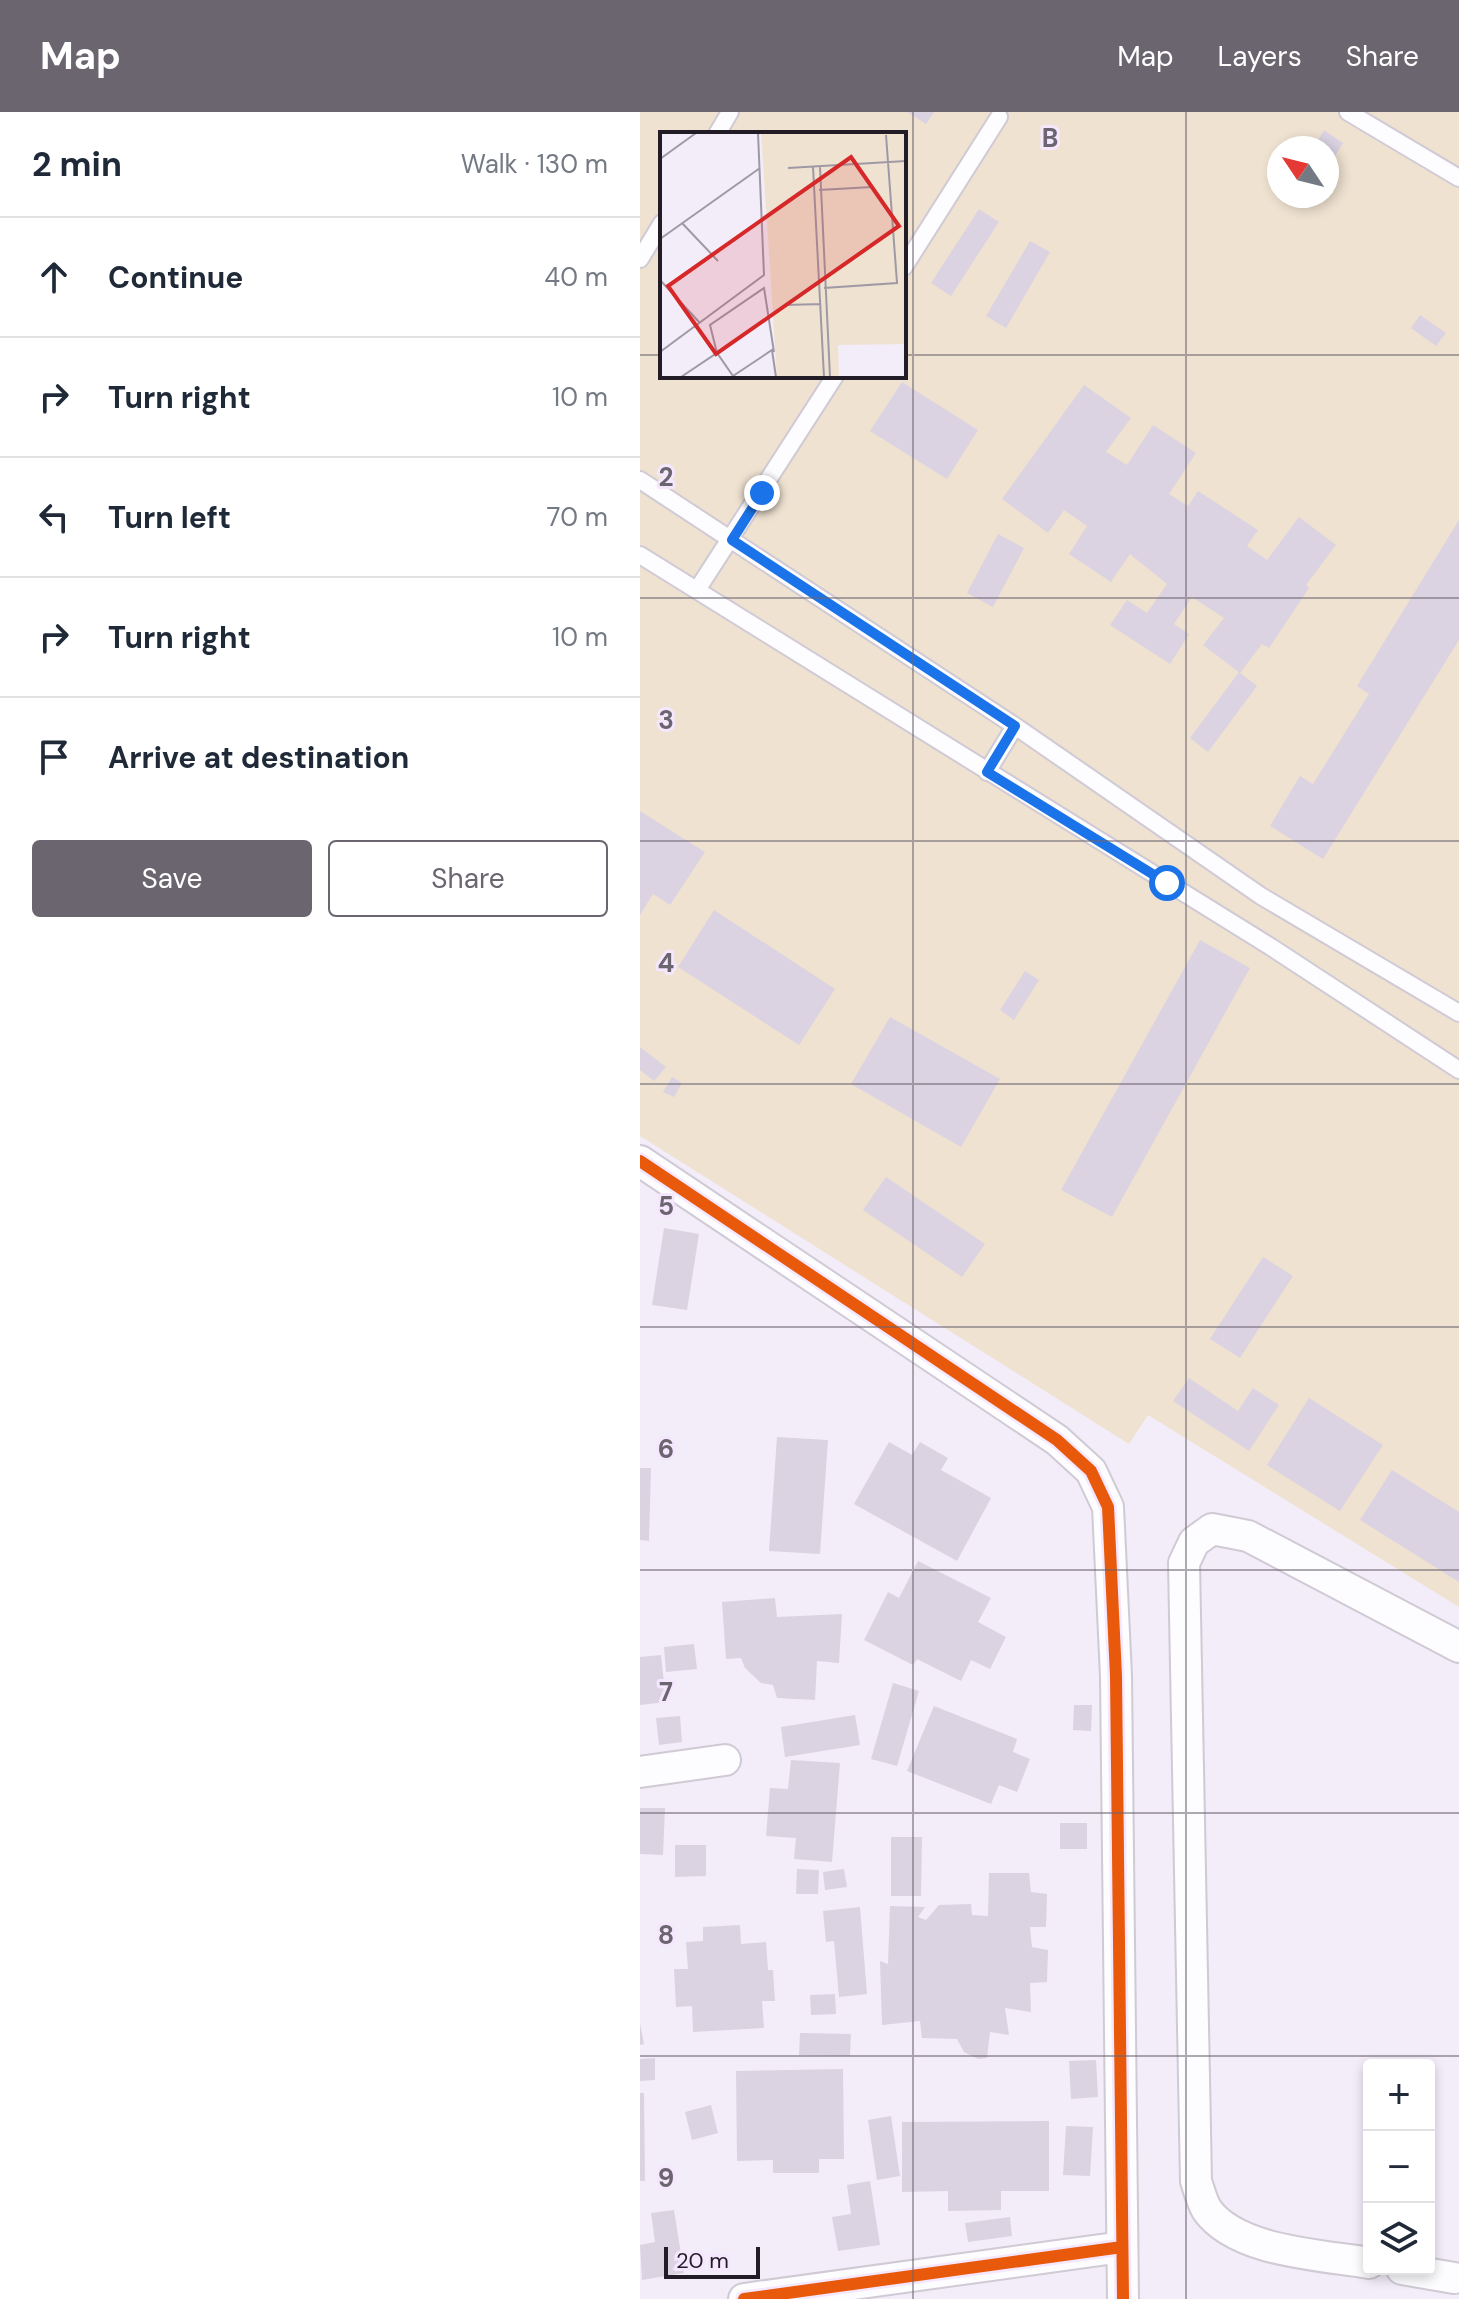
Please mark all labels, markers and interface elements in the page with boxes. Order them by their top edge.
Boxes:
text: Map [40,31,121,81]
text: Map [1117,38,1174,75]
text: Layers [1218,38,1302,75]
text: Share [1346,38,1419,75]
text: B [1042,121,1058,155]
inset map [660,132,906,378]
north arrow [1267,136,1339,208]
text: 2 min [32,142,122,187]
text: Walk · 130 m [461,147,608,181]
icon: ahead [32,255,76,299]
text: Continue [108,258,243,297]
text: 40 m [544,260,608,294]
icon: right [32,375,76,419]
text: Turn right [108,378,251,417]
text: 10 m [552,380,608,414]
text: 2 [658,460,674,494]
route end [744,475,780,511]
icon: left [32,495,76,539]
text: Turn left [108,498,231,537]
text: 70 m [547,500,608,534]
icon: right [32,615,76,659]
text: Turn right [108,618,251,657]
text: 10 m [552,620,608,654]
text: 3 [658,703,674,737]
icon: arrive [32,735,76,779]
text: Arrive at destination [108,738,409,777]
button: Save [32,840,312,917]
button: Share [328,840,608,917]
route start [1149,865,1185,901]
text: 4 [658,946,674,980]
text: 5 [658,1189,674,1223]
text: 6 [658,1432,674,1466]
text: 7 [659,1675,673,1709]
text: 8 [658,1918,674,1952]
map controls [1363,2059,1435,2275]
button: + [1363,2059,1435,2131]
button: − [1363,2131,1435,2203]
text: 9 [658,2161,674,2195]
button: layers [1363,2203,1435,2275]
scale bar [664,2243,760,2279]
text: 20 m [676,2246,729,2275]

